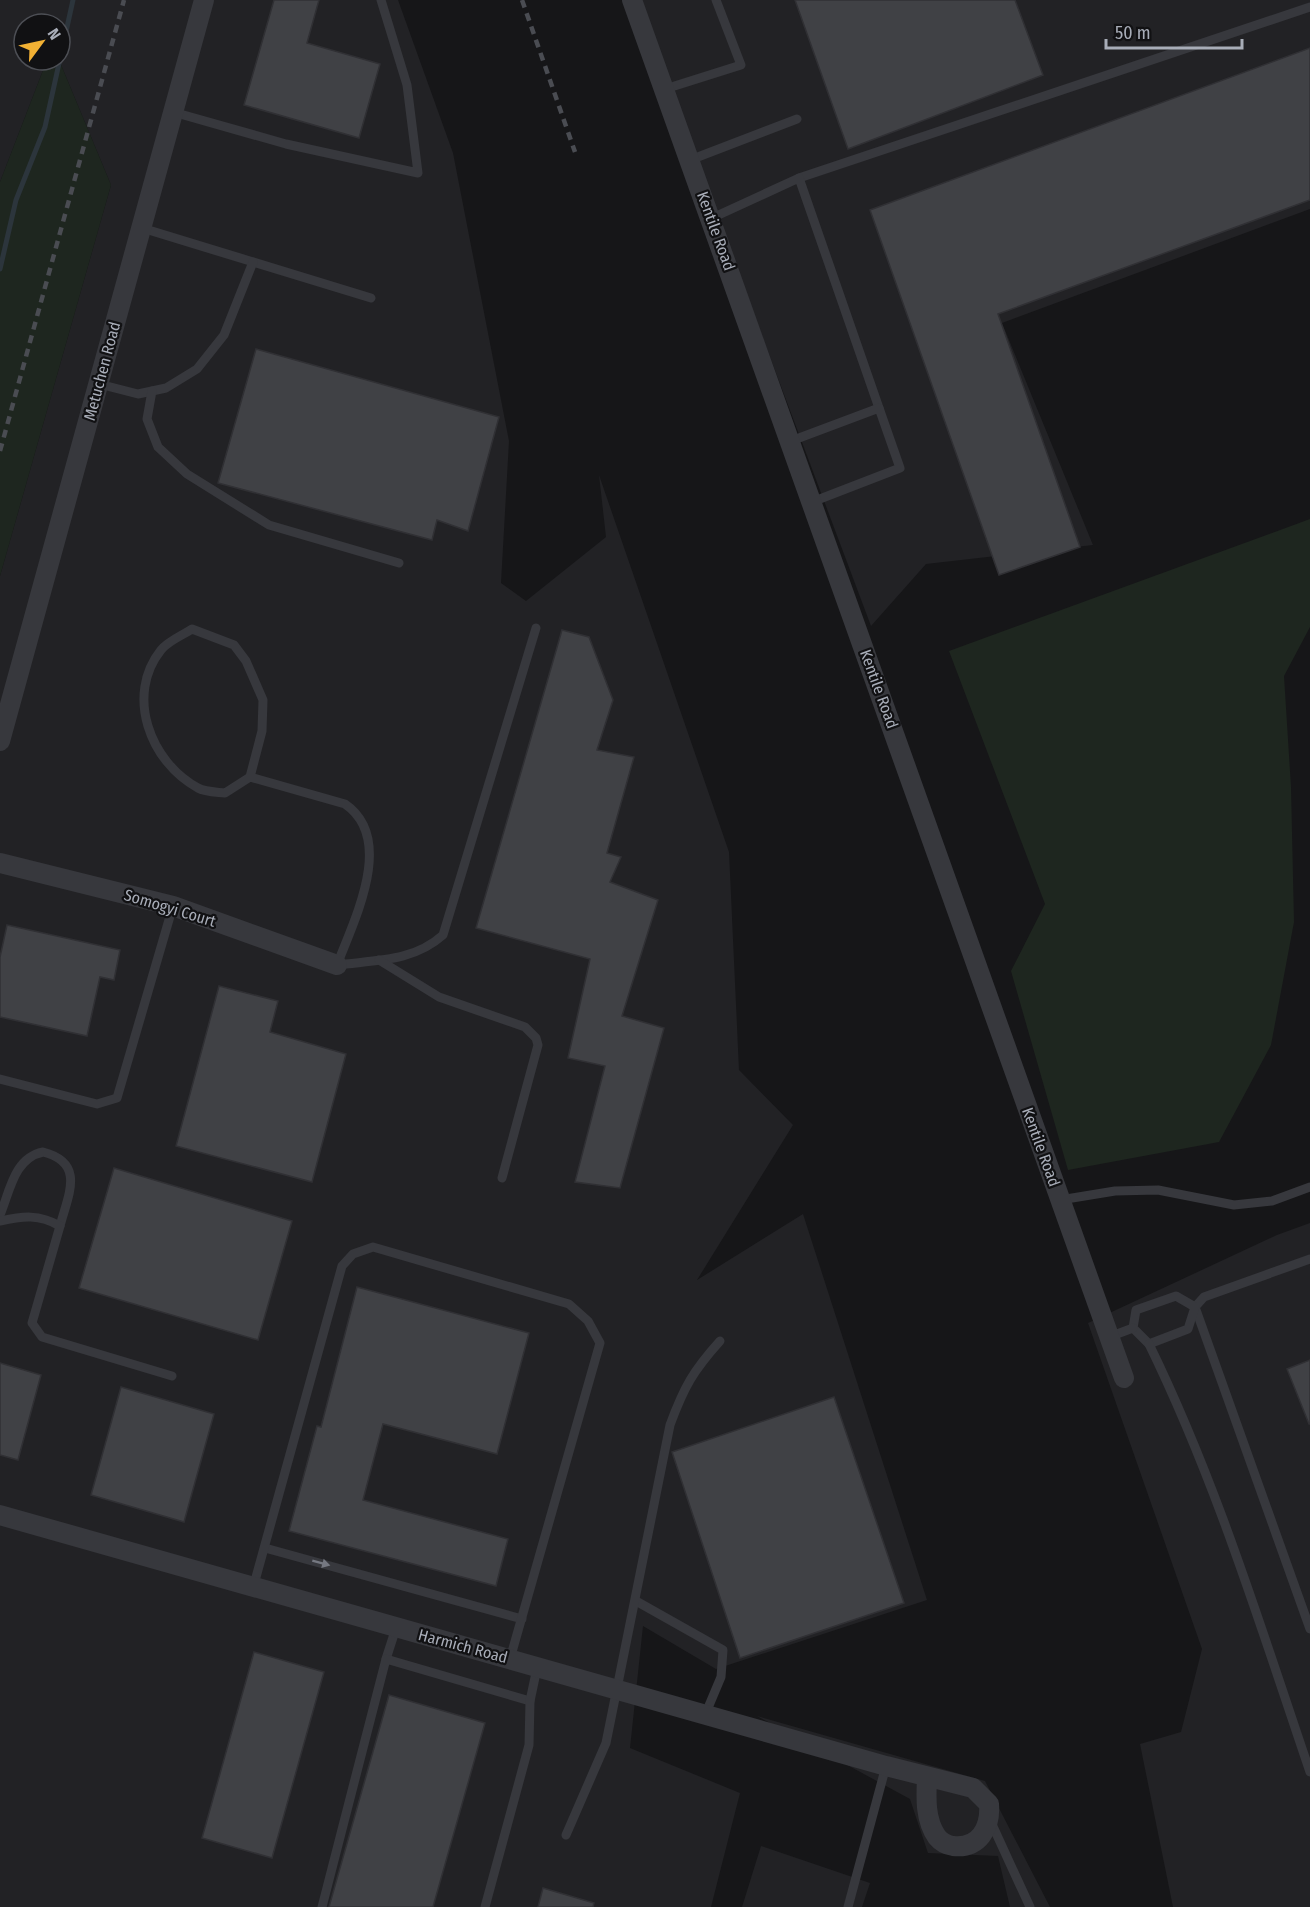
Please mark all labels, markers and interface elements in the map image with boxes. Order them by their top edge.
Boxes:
north arrow [12,12,72,72]
scale bar [1106,12,1242,50]
text: 50 m [1115,22,1151,44]
text: N [44,25,65,43]
street label: Kentile Road [693,189,739,273]
street label: Metuchen Road [80,320,124,422]
street label: Kentile Road [856,647,902,731]
street label: Somogyi Court [122,885,219,931]
street label: Kentile Road [1018,1105,1064,1189]
one-way arrow [312,1559,330,1568]
street label: Harmich Road [416,1625,510,1667]

